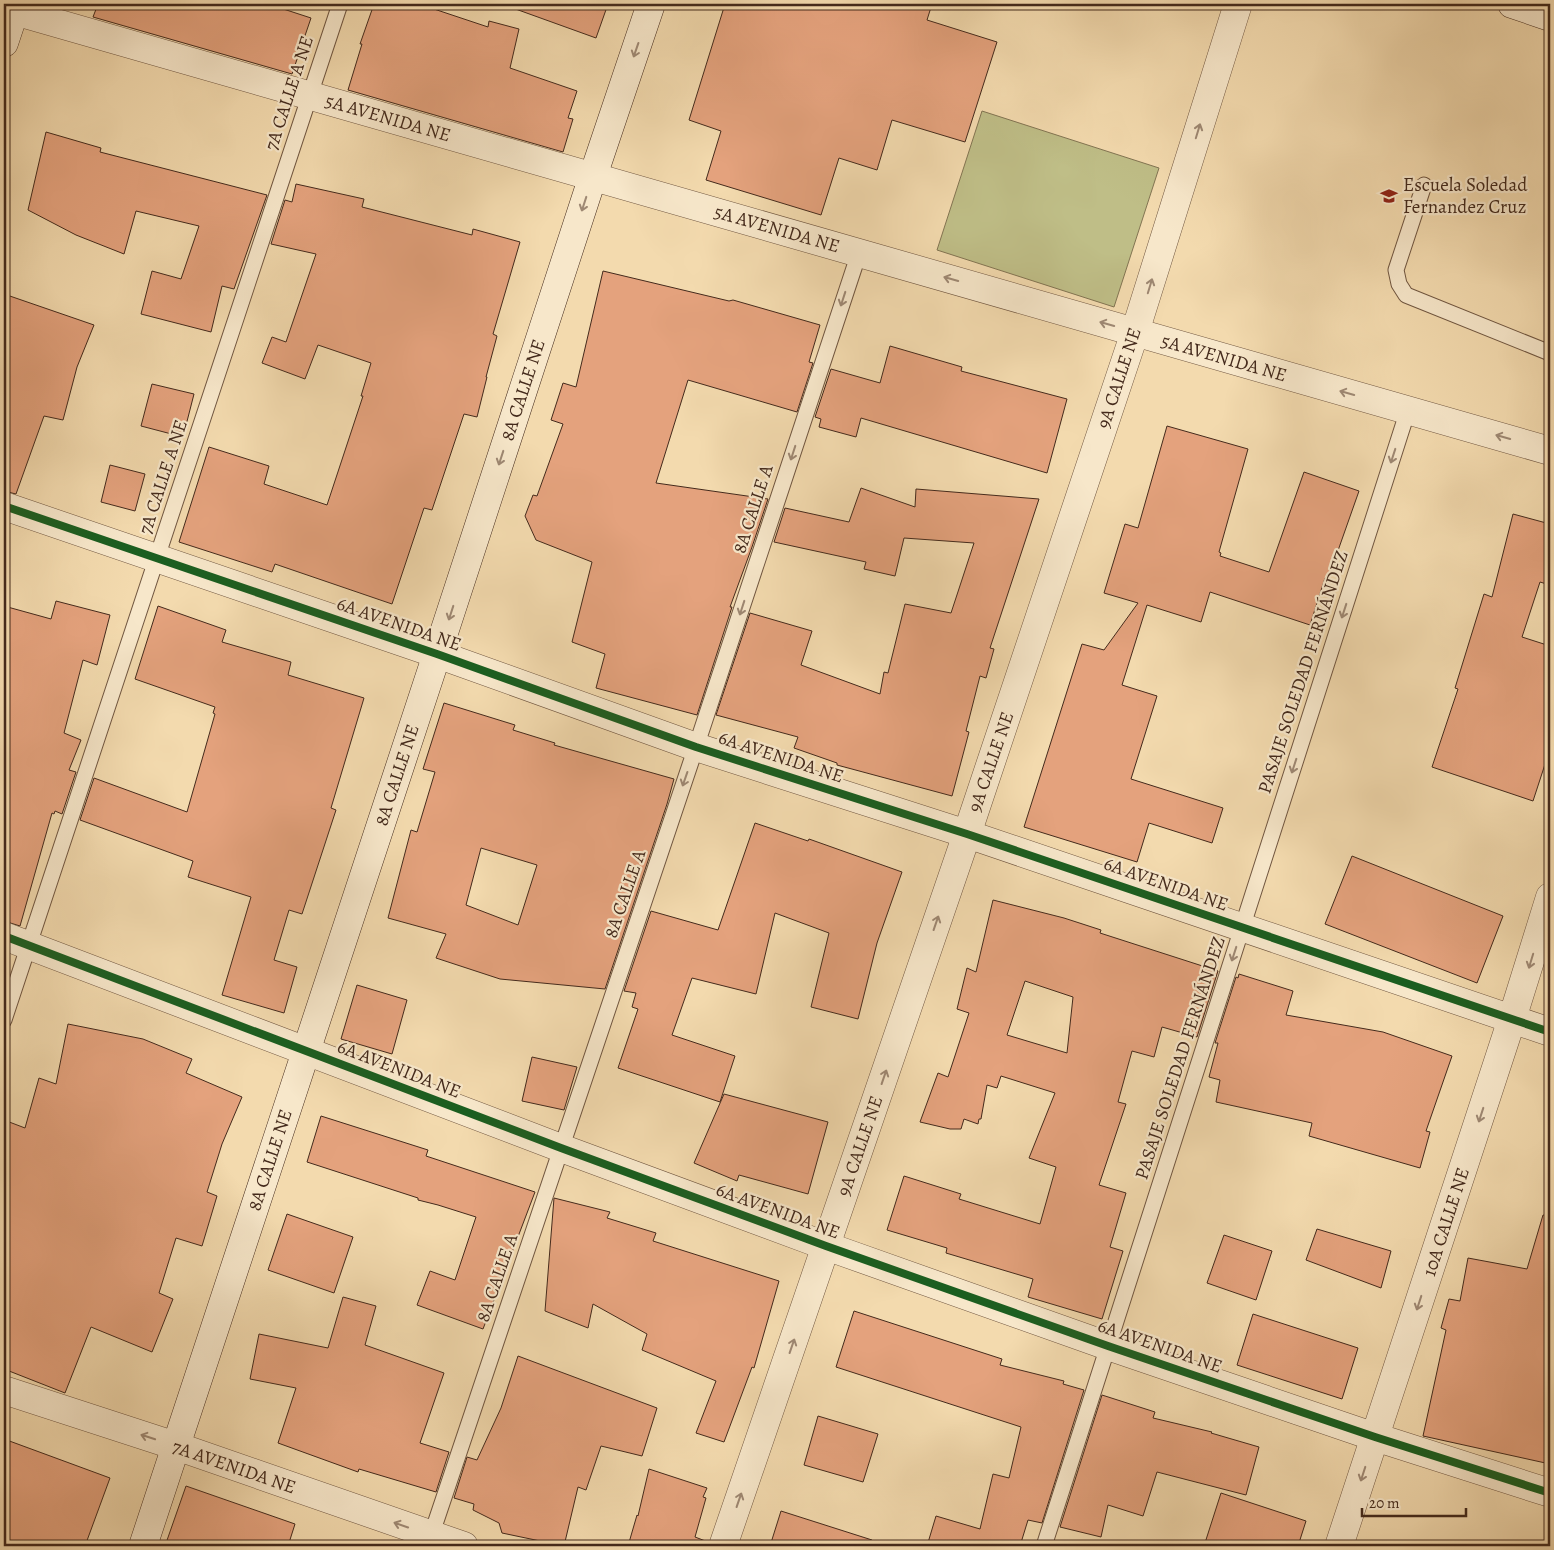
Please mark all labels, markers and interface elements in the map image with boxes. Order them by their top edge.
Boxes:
street label: 7A CALLE A NE [258,32,320,154]
one-way arrow [631,42,640,57]
street label: 5A AVENIDA NE [322,88,454,148]
one-way arrow [1194,123,1204,139]
place label: Escuela Soledad Fernandez Cruz [1403,172,1528,220]
school or university icon: Escuela Soledad Fernandez Cruz [1379,186,1399,206]
one-way arrow [578,196,588,212]
street label: 5A AVENIDA NE [711,199,843,259]
one-way arrow [943,274,959,284]
one-way arrow [1145,278,1155,294]
one-way arrow [838,291,848,307]
one-way arrow [1099,319,1115,328]
street label: 9A CALLE NE [1090,324,1148,432]
street label: 5A AVENIDA NE [1158,328,1290,388]
street label: 8A CALLE NE [494,336,552,444]
one-way arrow [1340,387,1356,397]
street label: 7A CALLE A NE [132,416,194,538]
one-way arrow [1496,432,1512,442]
one-way arrow [787,445,797,461]
one-way arrow [1388,448,1398,464]
one-way arrow [496,450,505,466]
street label: 8A CALLE A [726,461,780,557]
street label: PASAJE SOLEDAD FERNÁNDEZ [1251,547,1355,797]
street label: 6A AVENIDA NE [333,591,465,657]
one-way arrow [736,599,746,615]
one-way arrow [1338,603,1348,619]
one-way arrow [445,604,455,620]
street label: 9A CALLE NE [962,708,1020,816]
street label: 8A CALLE NE [368,721,426,829]
street label: 6A AVENIDA NE [715,725,847,789]
one-way arrow [1289,758,1299,774]
one-way arrow [680,770,689,786]
street label: 8A CALLE A [598,846,653,942]
street label: 6A AVENIDA NE [1100,851,1232,917]
one-way arrow [932,916,941,931]
street label: PASAJE SOLEDAD FERNÁNDEZ [1128,933,1232,1183]
one-way arrow [1229,946,1239,962]
one-way arrow [1525,952,1535,968]
street label: 6A AVENIDA NE [334,1034,464,1104]
one-way arrow [879,1069,889,1085]
street label: 9A CALLE NE [831,1092,889,1200]
street label: 8A CALLE NE [241,1106,299,1214]
one-way arrow [1476,1107,1485,1123]
street label: 10A CALLE NE [1416,1164,1476,1280]
street label: 6A AVENIDA NE [712,1177,844,1245]
street label: 8A CALLE A [470,1230,525,1326]
one-way arrow [1414,1295,1423,1310]
street label: 6A AVENIDA NE [1094,1313,1226,1379]
one-way arrow [787,1339,797,1355]
one-way arrow [141,1432,157,1441]
street label: 7A AVENIDA NE [169,1434,299,1500]
one-way arrow [1358,1466,1367,1481]
scale bar [1362,1485,1465,1517]
one-way arrow [735,1493,744,1508]
text: 20 m [1369,1493,1400,1513]
one-way arrow [394,1519,410,1529]

